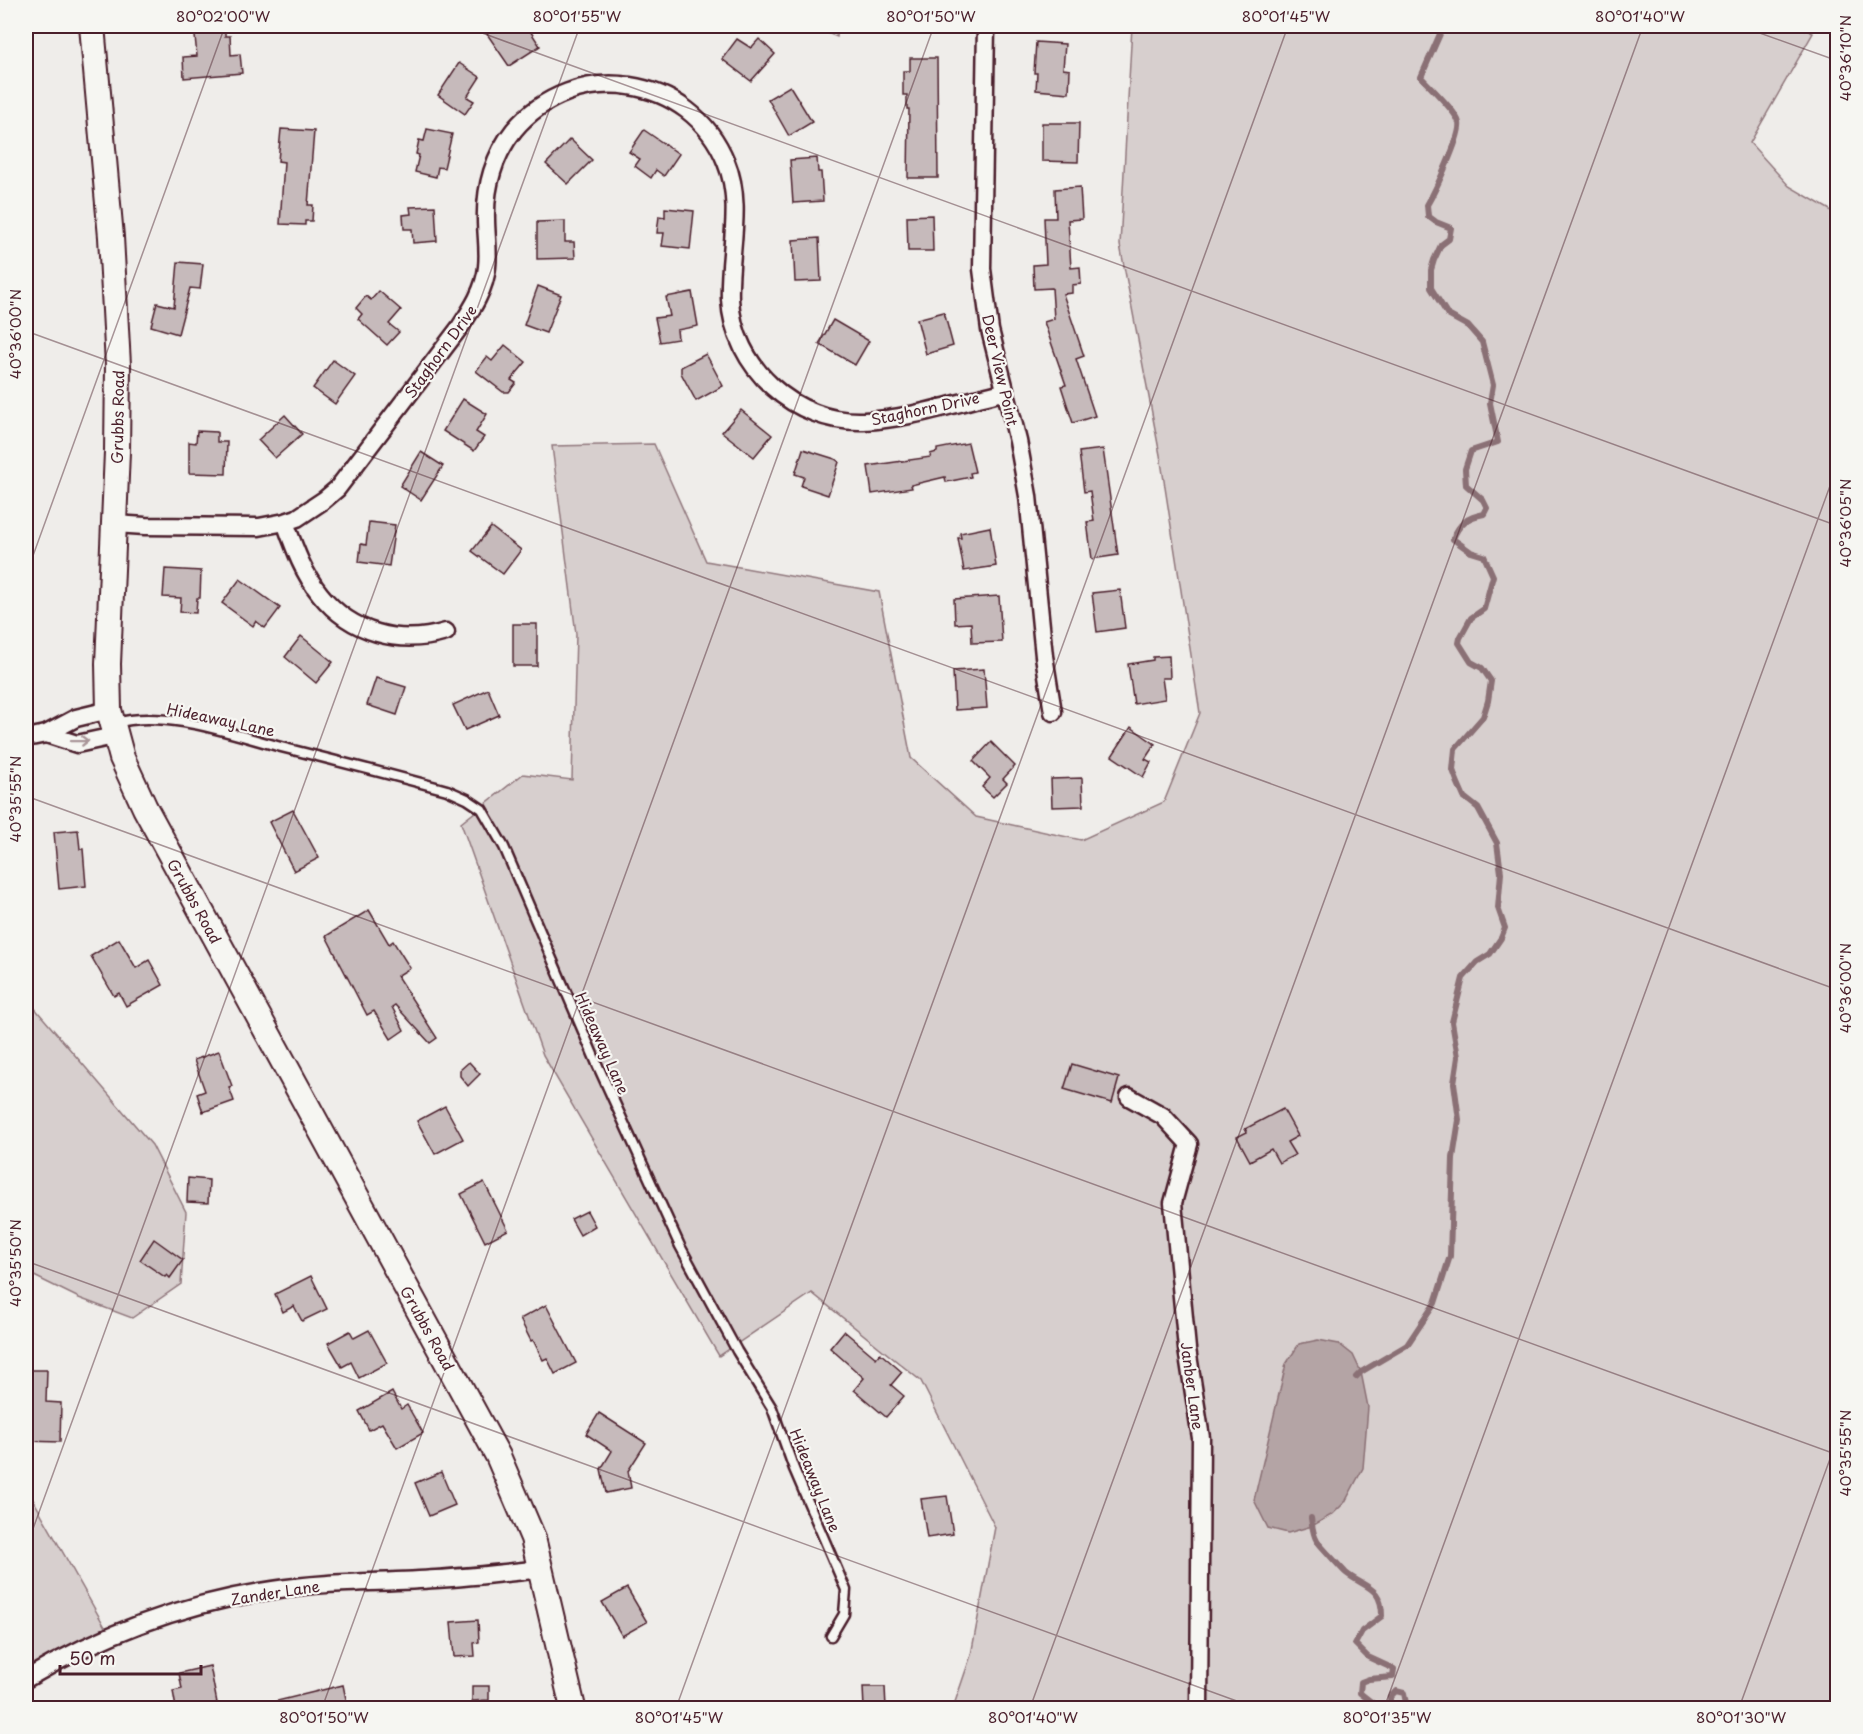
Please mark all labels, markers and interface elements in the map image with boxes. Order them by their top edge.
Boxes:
text: 80°02'00"W [176,4,271,27]
text: 80°01'55"W [533,4,622,27]
text: 80°01'50"W [886,4,976,27]
text: 80°01'45"W [1242,4,1331,27]
text: 80°01'40"W [1595,4,1686,27]
text: 40°36'10"N [1833,15,1856,101]
text: 40°36'00"N [3,289,26,379]
street label: Staghorn Drive [398,300,482,402]
street label: Deer View Point [977,312,1025,428]
street label: Grubbs Road [105,370,129,464]
street label: Staghorn Drive [869,385,981,431]
text: 40°36'05"N [1833,478,1856,568]
street label: Hideaway Lane [165,696,277,742]
one-way arrow [70,735,89,747]
text: 40°35'55"N [3,756,26,842]
street label: Grubbs Road [162,854,228,948]
text: 40°36'00"N [1833,943,1856,1033]
street label: Hideaway Lane [570,988,636,1098]
text: 40°35'50"N [3,1219,26,1307]
street label: Grubbs Road [395,1281,461,1375]
street label: Janber Lane [1175,1341,1211,1431]
text: 40°35'55"N [1833,1410,1856,1496]
street label: Hideaway Lane [785,1425,847,1535]
street label: Zander Lane [229,1574,321,1610]
scale bar [60,1638,201,1676]
text: 50 m [69,1644,116,1671]
text: 80°01'50"W [279,1705,369,1728]
text: 80°01'45"W [635,1705,724,1728]
text: 80°01'40"W [988,1705,1079,1728]
text: 80°01'35"W [1343,1705,1432,1728]
text: 80°01'30"W [1696,1705,1787,1728]

